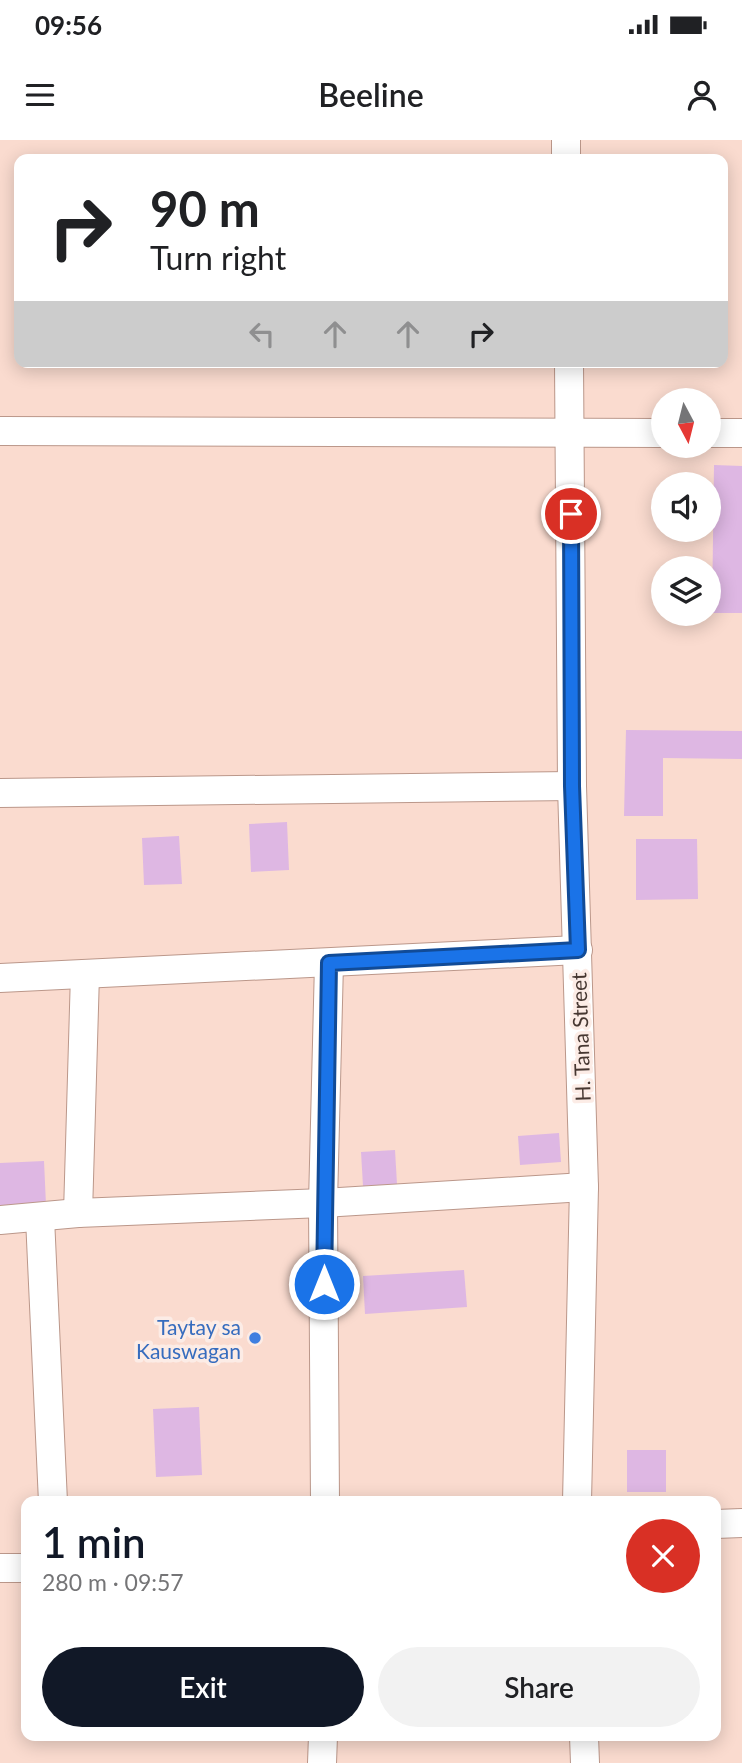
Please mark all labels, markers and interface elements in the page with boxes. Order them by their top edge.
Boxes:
text: 09:56 [35,9,102,41]
text: Beeline [318,75,424,114]
icon: menu [21,76,59,114]
icon: person [683,76,721,114]
text: 90 m [150,179,260,237]
icon: right [35,182,126,273]
text: Turn right [150,238,286,277]
icon: left [243,315,281,353]
icon: ahead [316,315,354,353]
icon: ahead [389,315,427,353]
icon: right [462,315,500,353]
north arrow [651,388,721,458]
map controls [651,388,721,626]
button: sound [651,472,721,542]
pin [541,484,601,544]
icon: arrive [552,495,590,533]
button: layers [651,556,721,626]
street label: H. Tana Street [565,972,595,1102]
position arrow [287,1247,361,1321]
place label: Taytay sa Kauswagan [136,1314,241,1363]
marker: Taytay sa Kauswagan [247,1330,263,1346]
text: 1 min [42,1517,146,1567]
button: close [626,1519,700,1593]
text: 280 m · 09:57 [42,1568,184,1596]
button: Exit [42,1647,364,1727]
button: Share [378,1647,700,1727]

